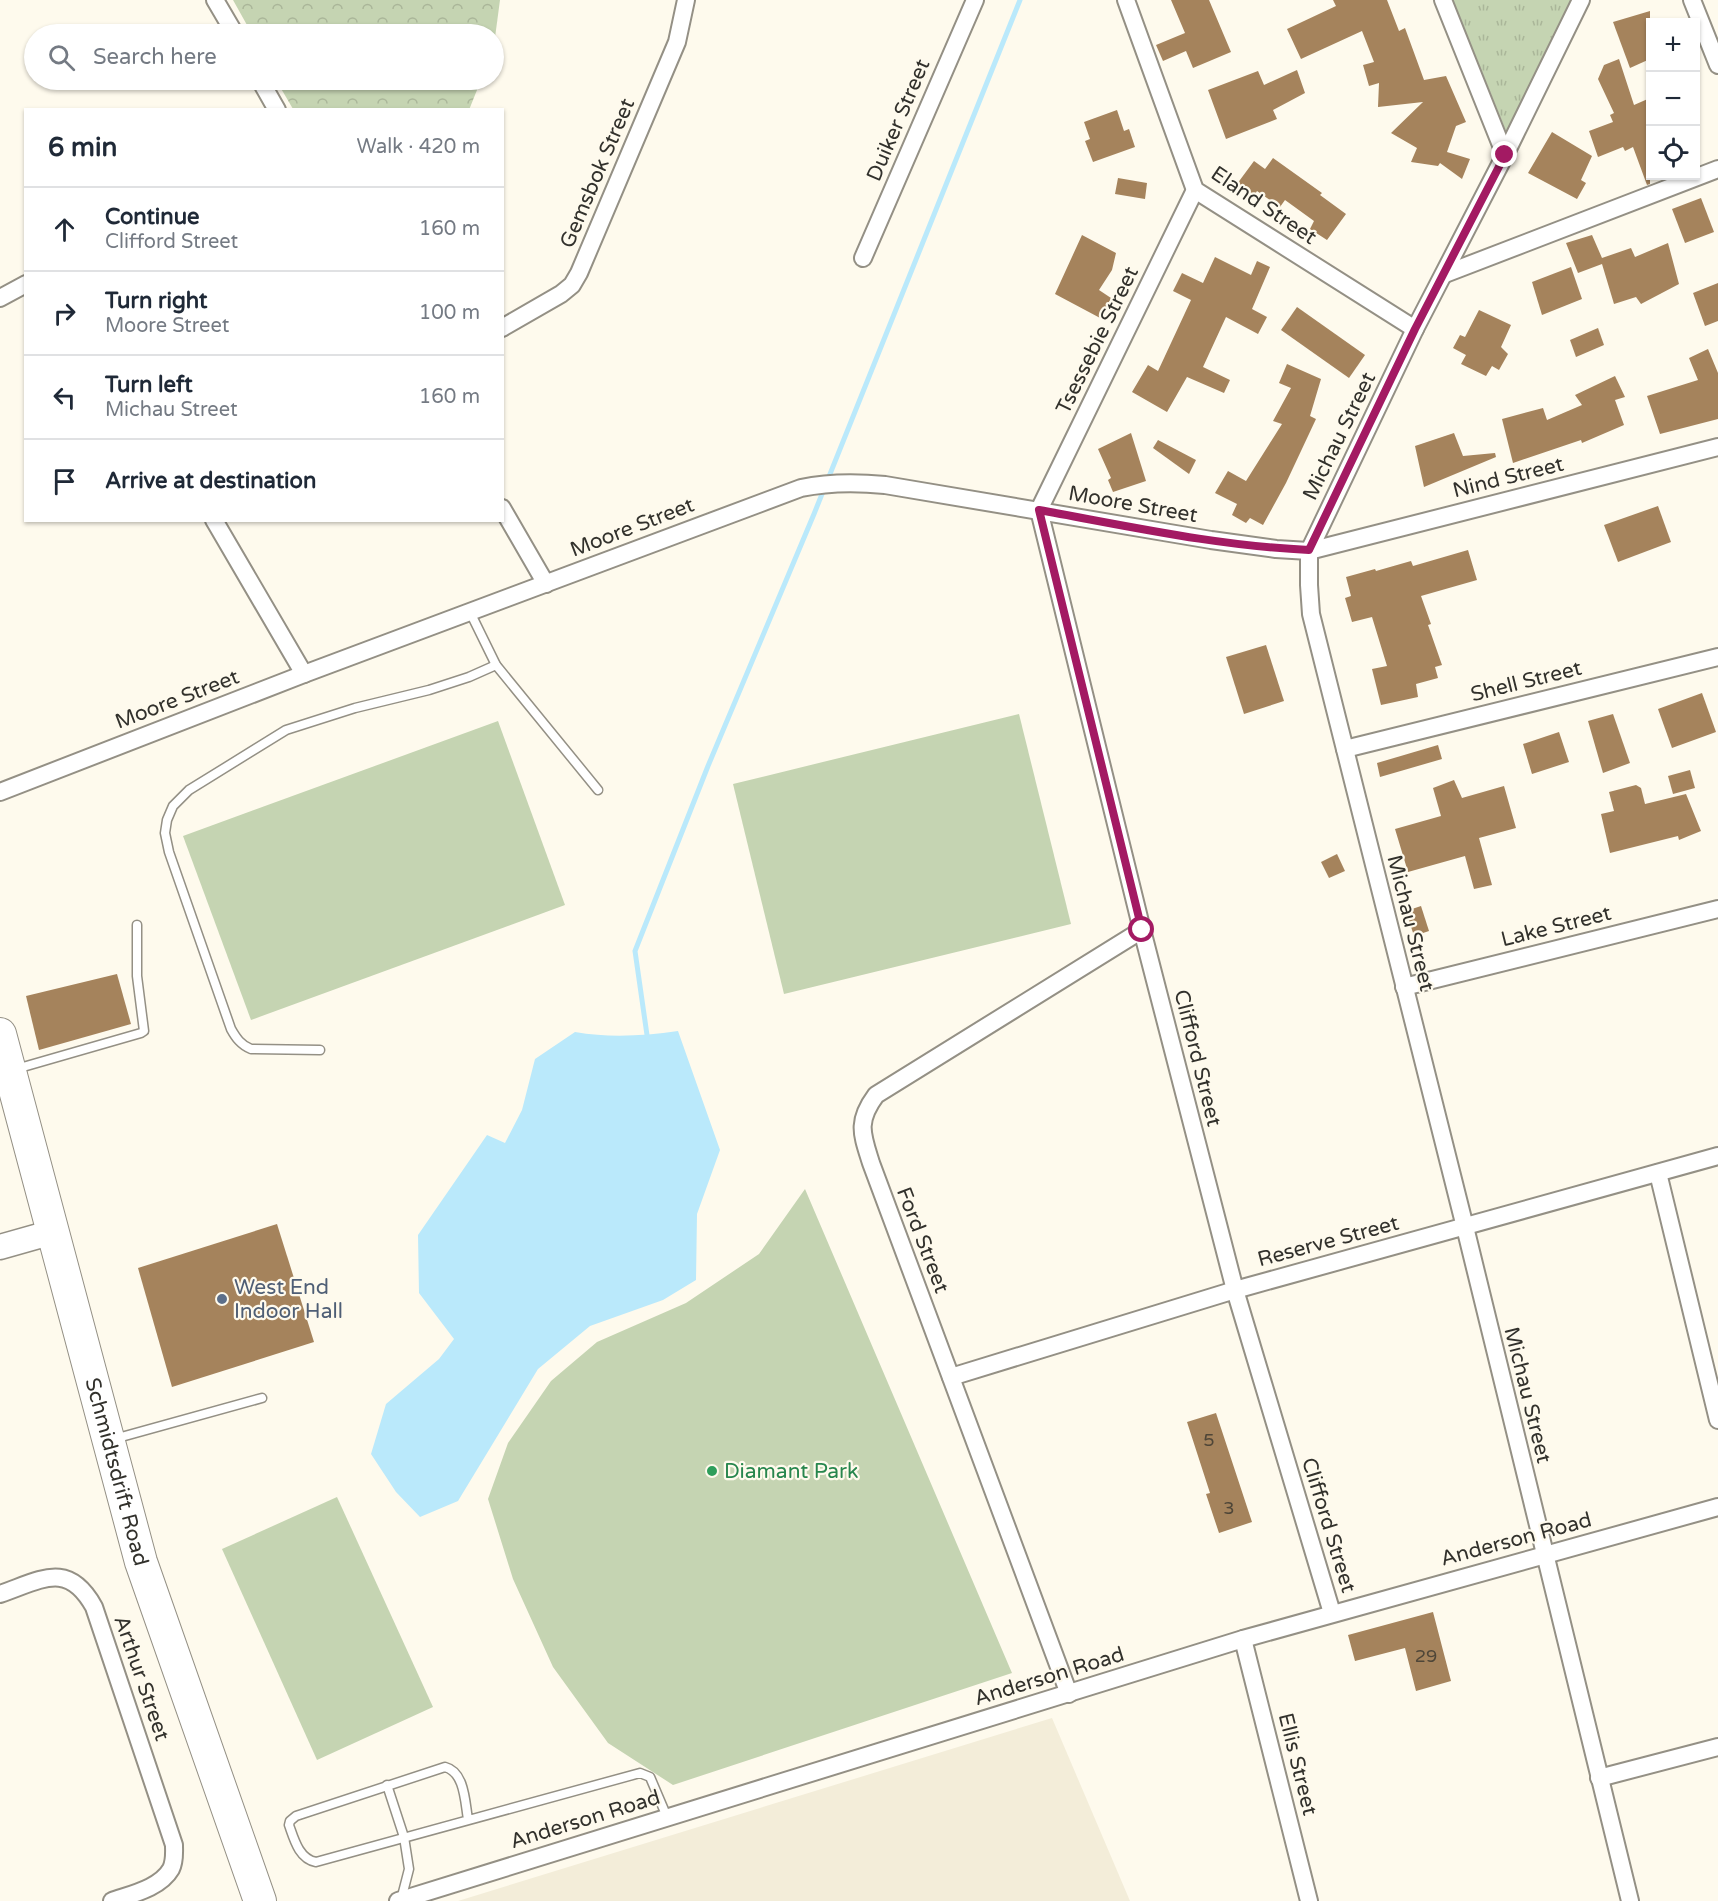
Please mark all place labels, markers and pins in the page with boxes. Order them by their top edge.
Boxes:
place label: West End Indoor Hall [234,1275,343,1324]
marker: West End Indoor Hall [215,1292,229,1306]
place label: Diamant Park [724,1459,859,1484]
marker: Diamant Park [705,1464,719,1478]

